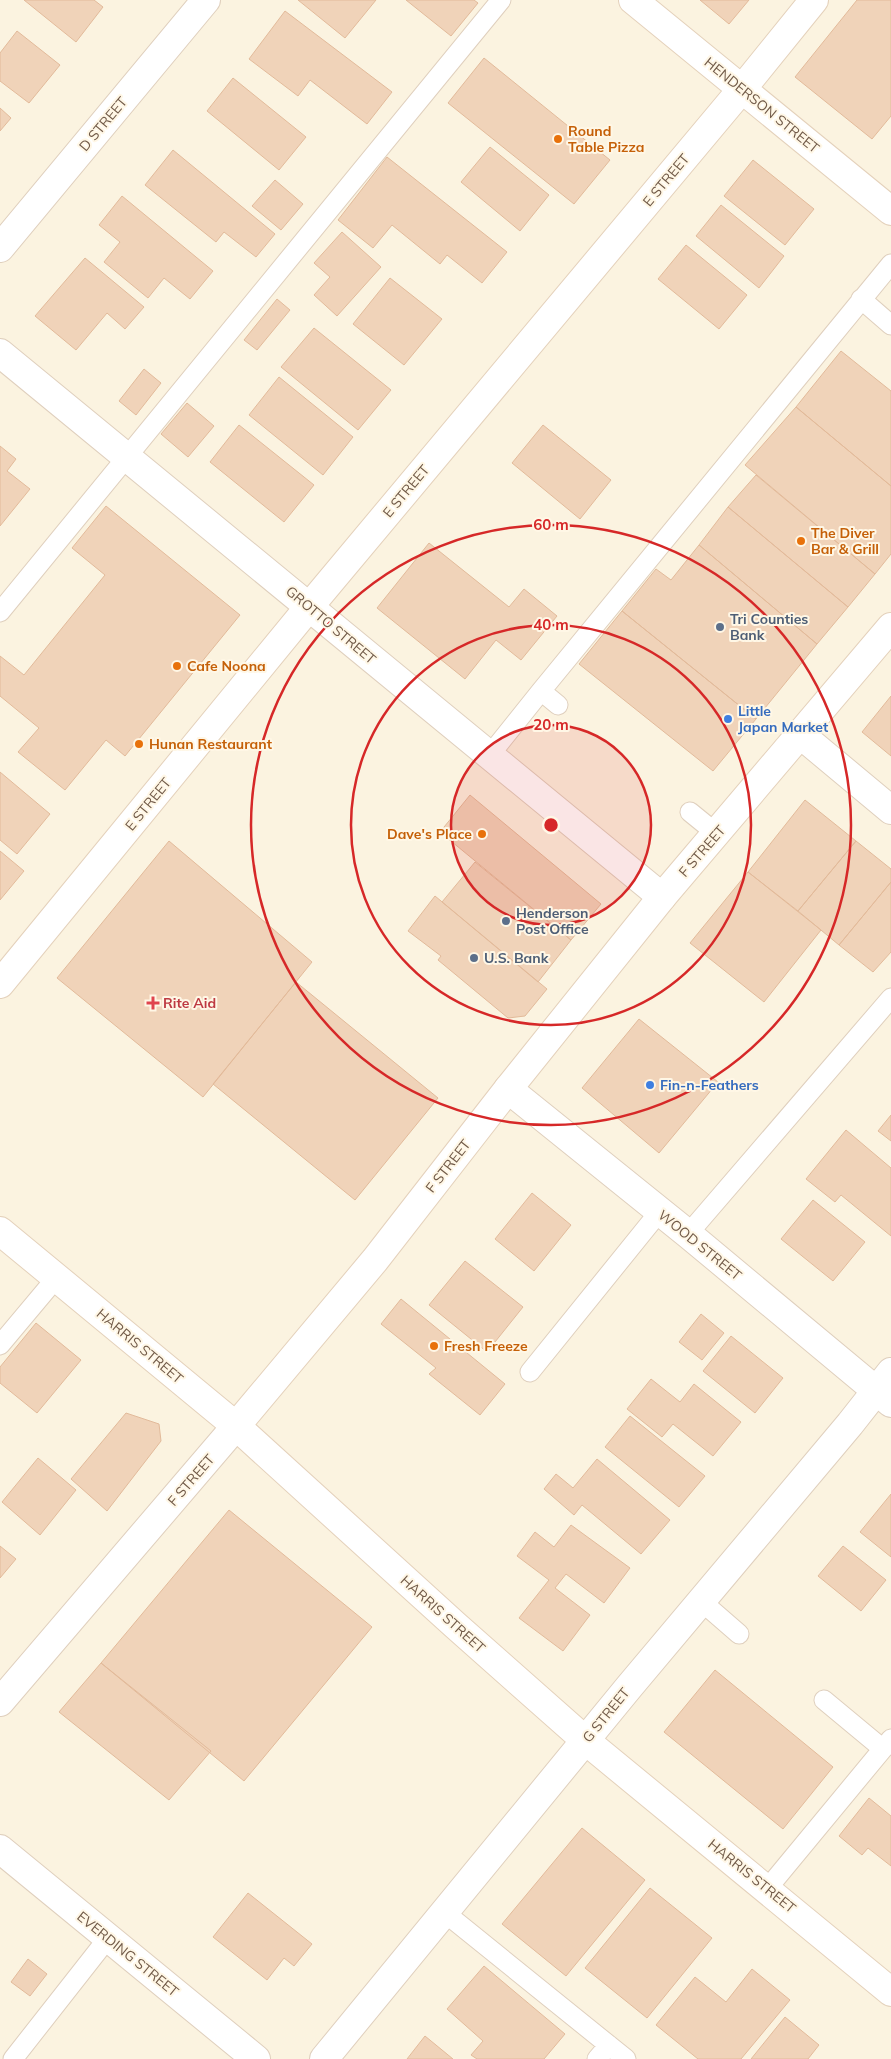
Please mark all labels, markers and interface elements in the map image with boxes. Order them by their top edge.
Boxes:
street label: HENDERSON STREET [701,53,824,157]
street label: D STREET [75,93,131,155]
place label: Round Table Pizza [568,122,644,156]
marker: Round Table Pizza [552,133,564,145]
street label: E STREET [639,150,694,210]
street label: E STREET [379,461,434,521]
text: 60 m [533,515,569,534]
place label: The Diver Bar & Grill [811,524,879,558]
marker: The Diver Bar & Grill [795,535,807,547]
street label: GROTTO STREET [282,582,380,668]
place label: Tri Counties Bank [730,610,808,644]
text: 40 m [533,615,569,634]
marker: Tri Counties Bank [714,621,726,633]
place label: Cafe Noona [187,657,266,675]
marker: Cafe Noona [171,660,183,672]
place label: Little Japan Market [738,702,829,736]
marker: Little Japan Market [722,713,734,725]
text: 20 m [533,715,569,734]
place label: Hunan Restaurant [149,735,273,753]
marker: Hunan Restaurant [133,738,145,750]
street label: E STREET [121,773,175,834]
centre of rings [542,816,560,834]
street label: F STREET [675,821,730,881]
place label: Dave's Place [387,825,472,843]
marker: Dave's Place [476,828,488,840]
place label: Henderson Post Office [516,904,589,938]
marker: Henderson Post Office [500,915,512,927]
place label: U.S. Bank [484,949,549,967]
marker: U.S. Bank [468,952,480,964]
place label: Rite Aid [163,994,216,1012]
marker: Rite Aid [147,997,159,1009]
place label: Fin-n-Feathers [660,1076,759,1094]
marker: Fin-n-Feathers [644,1079,656,1091]
street label: F STREET [422,1135,475,1196]
street label: WOOD STREET [655,1206,746,1285]
street label: HARRIS STREET [93,1304,187,1388]
place label: Fresh Freeze [444,1337,528,1355]
marker: Fresh Freeze [428,1340,440,1352]
street label: F STREET [164,1450,219,1510]
street label: HARRIS STREET [397,1571,489,1657]
street label: G STREET [578,1684,634,1746]
street label: HARRIS STREET [704,1835,800,1917]
street label: EVERDING STREET [74,1907,183,2001]

